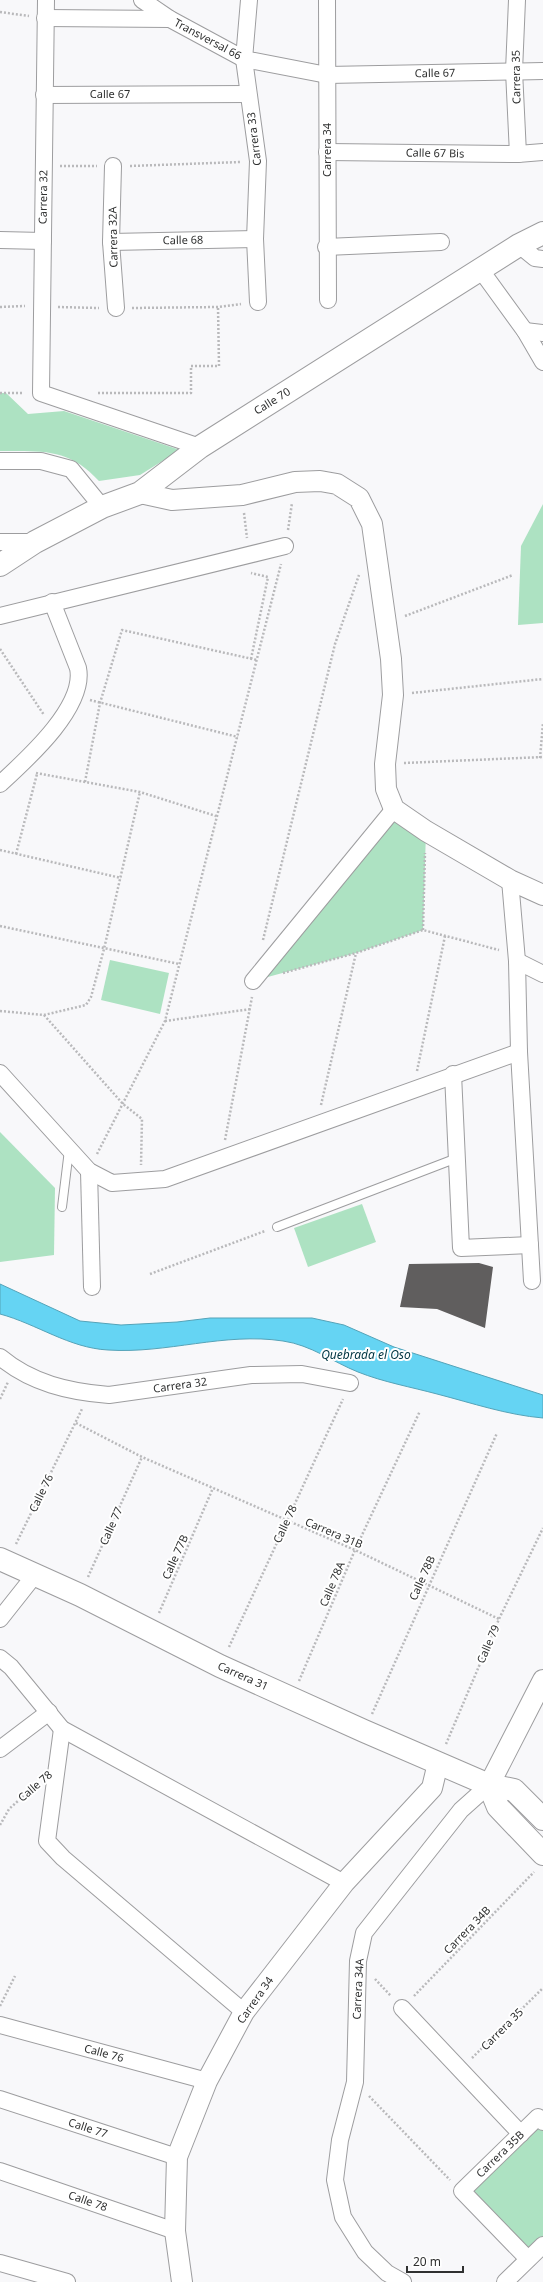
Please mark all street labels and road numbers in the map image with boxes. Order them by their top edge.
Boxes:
street label: Transversal 66 [172,15,245,63]
street label: Carrera 35 [508,50,523,104]
street label: Calle 67 [415,65,455,80]
street label: Calle 67 [90,86,130,101]
street label: Carrera 33 [243,111,264,167]
street label: Carrera 34 [319,122,334,177]
street label: Calle 67 Bis [406,144,464,161]
street label: Carrera 32 [35,170,50,224]
street label: Carrera 32A [104,205,121,268]
street label: Calle 68 [163,232,203,247]
street label: Calle 70 [251,383,293,418]
street label: Carrera 32 [152,1373,208,1396]
street label: Calle 76 [25,1471,56,1514]
street label: Calle 78 [269,1502,300,1545]
street label: Calle 77 [95,1504,126,1547]
street label: Carrera 31B [303,1514,365,1551]
street label: Calle 77B [158,1532,191,1582]
street label: Calle 78B [405,1553,438,1603]
street label: Calle 78A [315,1558,348,1609]
street label: Calle 79 [473,1622,502,1665]
street label: Carrera 31 [215,1658,271,1693]
street label: Calle 78 [14,1767,55,1805]
street label: Carrera 34B [440,1902,493,1957]
street label: Carrera 34A [348,1957,367,2020]
street label: Carrera 34 [233,1973,277,2026]
street label: Carrera 35 [477,2004,526,2053]
street label: Calle 76 [83,2040,126,2065]
street label: Calle 77 [67,2114,110,2141]
street label: Carrera 35B [472,2127,527,2180]
street label: Calle 78 [67,2187,110,2214]

